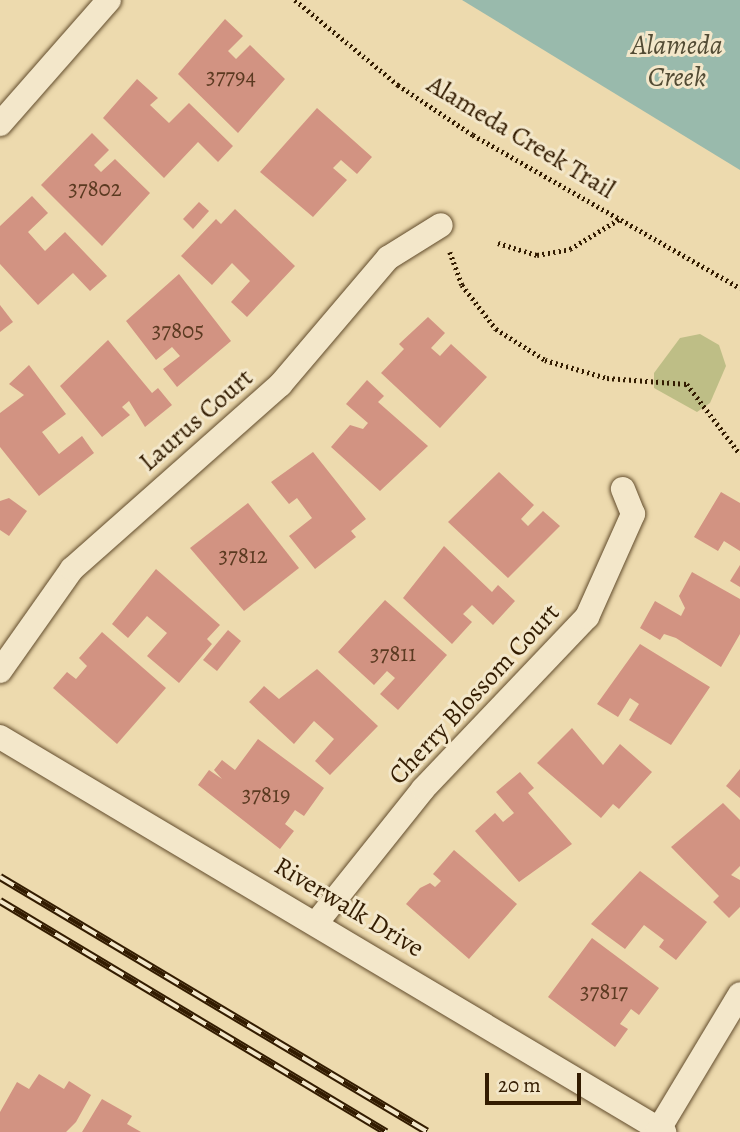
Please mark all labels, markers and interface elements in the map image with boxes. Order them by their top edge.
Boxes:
water label: Alameda Creek [631,28,723,94]
house number: 37794 [206,63,256,91]
street label: Alameda Creek Trail [422,69,620,205]
house number: 37802 [68,175,122,203]
house number: 37805 [152,317,204,345]
street label: Laurus Court [133,362,259,478]
house number: 37812 [218,542,268,570]
street label: Cherry Blossom Court [382,597,566,791]
house number: 37811 [370,640,416,668]
house number: 37819 [242,781,290,809]
street label: Riverwalk Drive [269,850,429,964]
house number: 37817 [580,978,628,1006]
scale bar [488,1058,584,1102]
text: 20 m [498,1071,541,1099]

